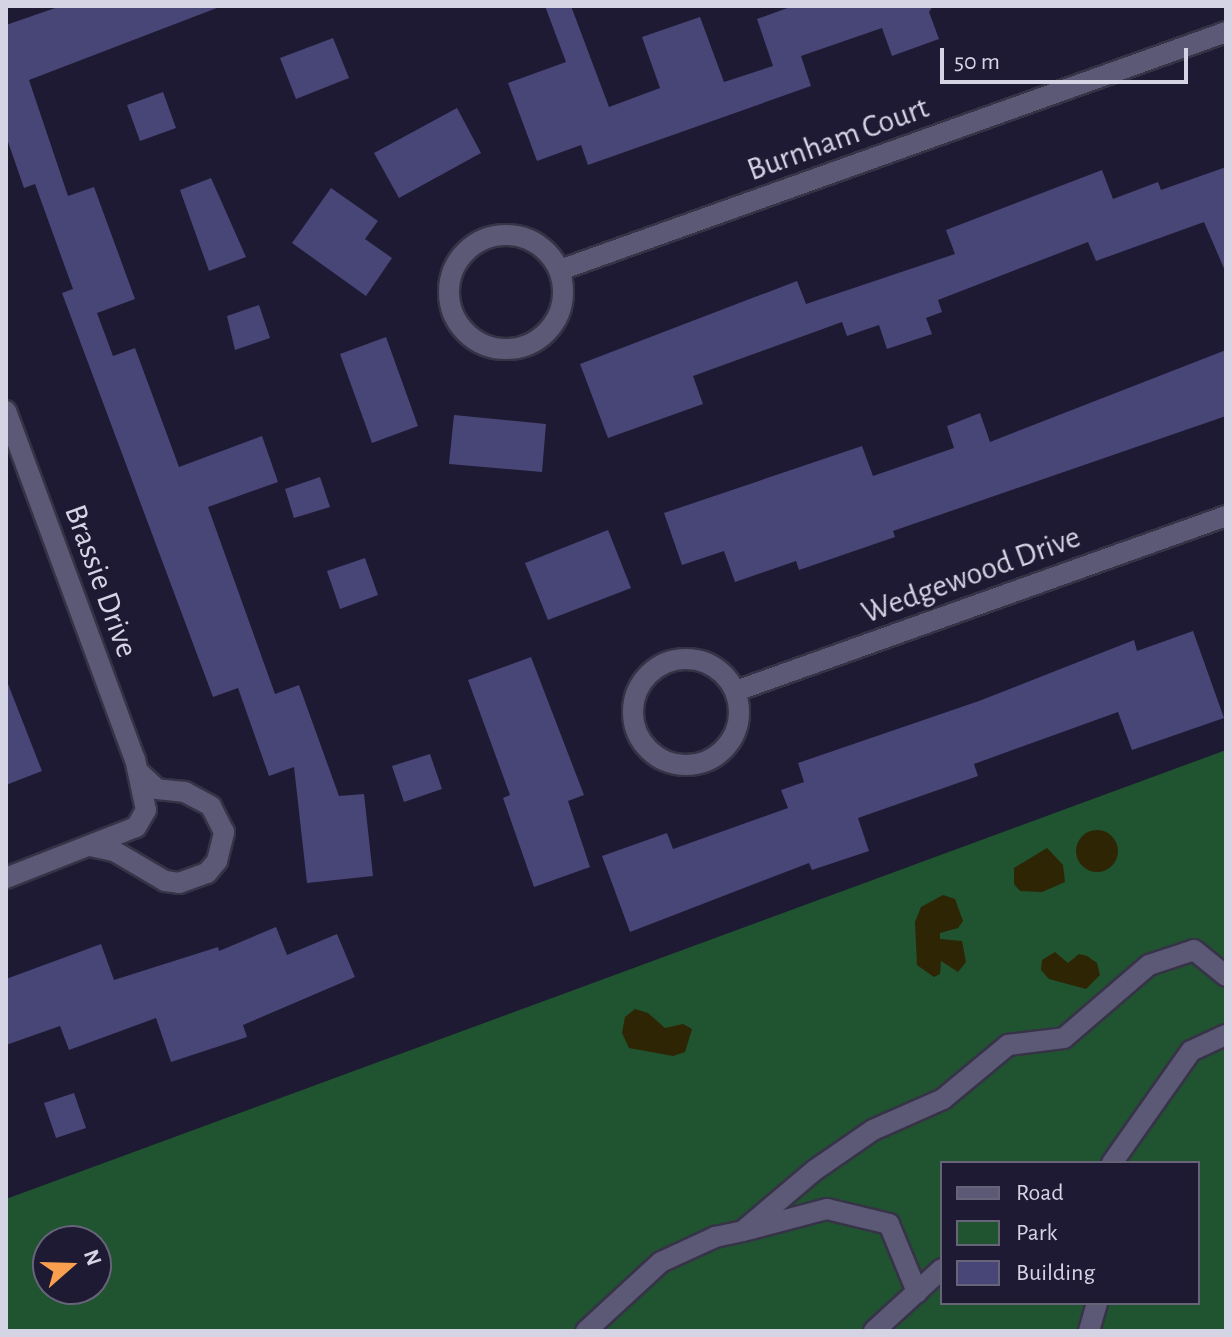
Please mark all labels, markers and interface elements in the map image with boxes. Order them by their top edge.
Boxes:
scale bar [944,32,1192,82]
text: 50 m [954,50,1000,74]
street label: Burnham Court [742,88,934,190]
street label: Brassie Drive [56,499,146,663]
street label: Wedgewood Drive [856,518,1086,632]
legend [940,1161,1200,1305]
text: Road [1016,1181,1064,1205]
text: Park [1016,1221,1057,1245]
north arrow [32,1225,112,1305]
text: N [80,1247,106,1268]
text: Building [1016,1261,1095,1285]

